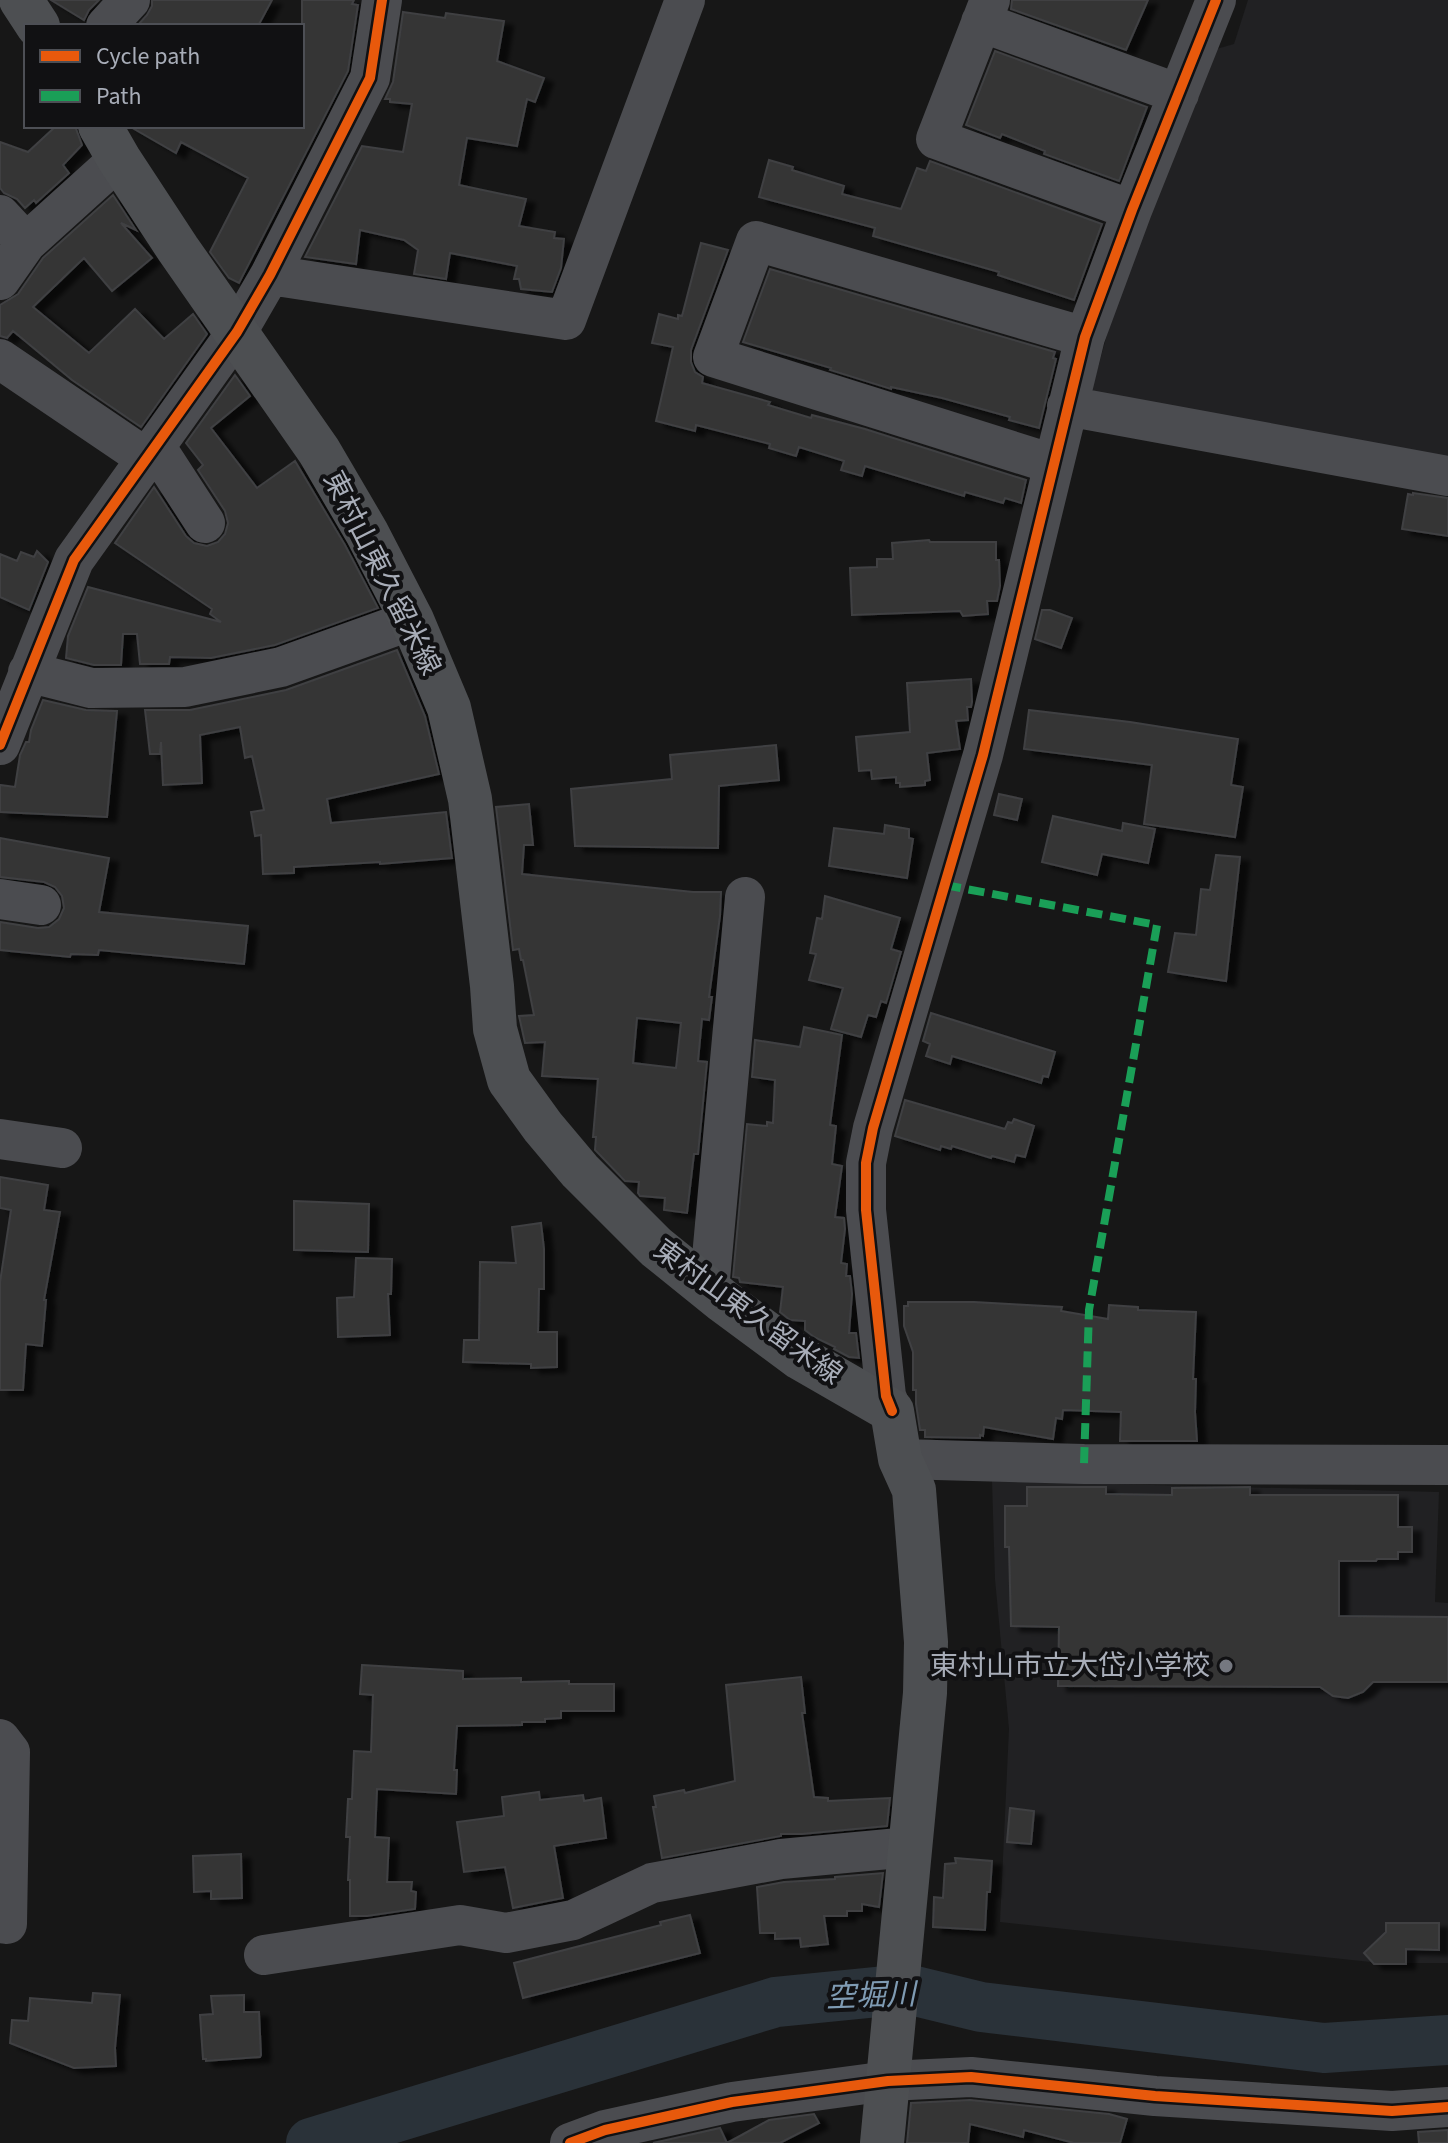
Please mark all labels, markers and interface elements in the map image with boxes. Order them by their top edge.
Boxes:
legend [24,24,304,128]
text: Cycle path [96,39,200,74]
text: Path [96,79,142,114]
street label: 東村山東久留米線 [313,464,451,682]
street label: 東村山東久留米線 [646,1230,850,1394]
place label: 東村山市立大岱小学校 [930,1646,1210,1686]
marker: 東村山市立大岱小学校 [1217,1657,1235,1675]
water label: 空堀川 [825,1973,920,2019]

